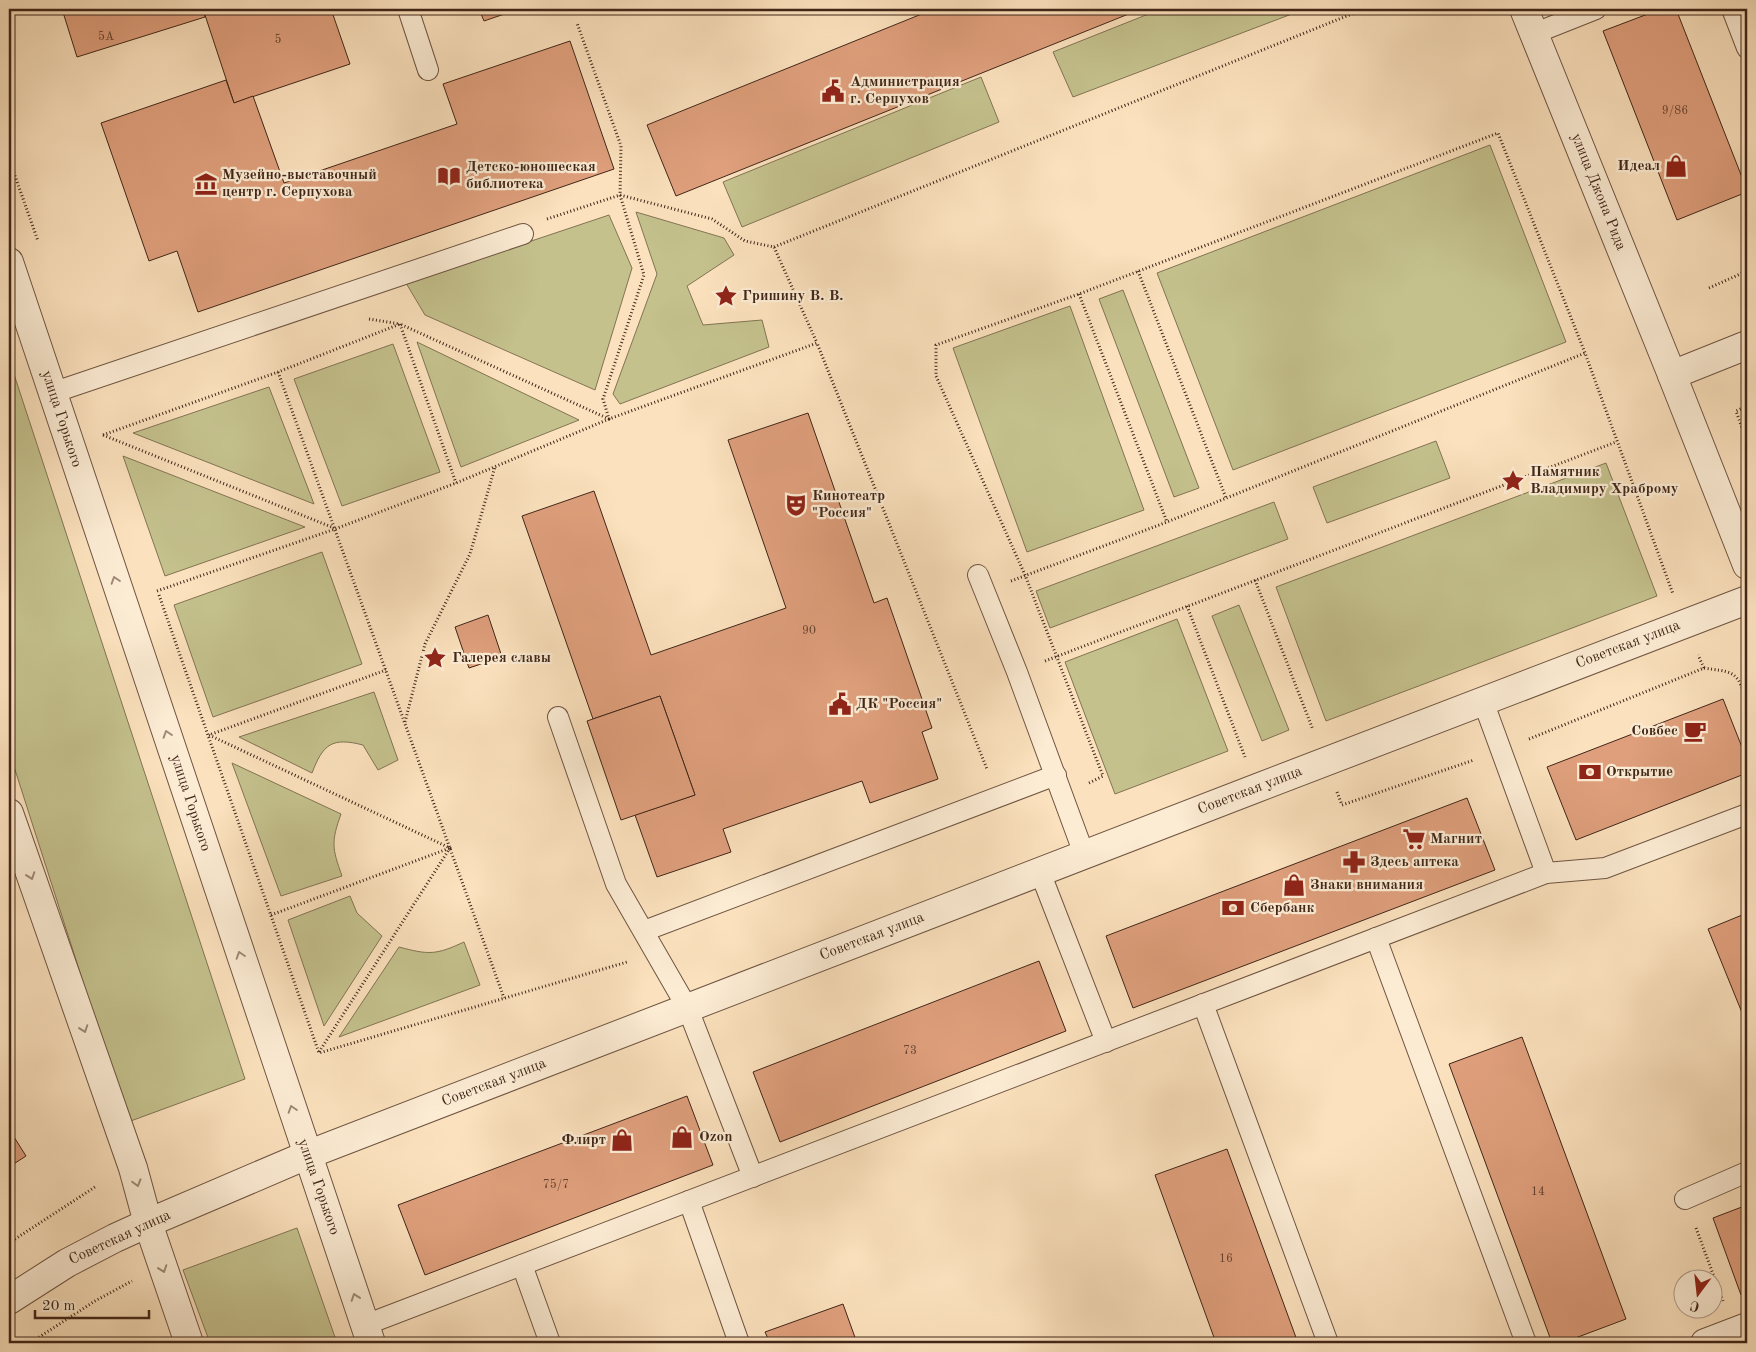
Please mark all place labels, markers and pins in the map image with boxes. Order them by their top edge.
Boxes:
place label: Администрация г. Серпухов [850,75,960,107]
public building icon: Администрация г. Серпухов [820,78,846,104]
shop icon: Идеал [1663,153,1689,179]
place label: Идеал [1617,159,1660,174]
place label: Детско-юношеская библиотека [466,160,596,192]
library icon: Детско-юношеская библиотека [436,163,462,189]
place label: Музейно-выставочный центр г. Серпухова [222,168,377,200]
museum icon: Музейно-выставочный центр г. Серпухова [193,171,219,197]
place icon: Гришину В. В. [713,283,739,309]
place label: Гришину В. В. [742,289,844,304]
place label: Памятник Владимиру Храброму [1530,465,1679,497]
place icon: Памятник Владимиру Храброму [1500,468,1526,494]
place label: Кинотеатр "Россия" [812,489,885,521]
theatre icon: Кинотеатр "Россия" [783,492,809,518]
place icon: Галерея славы [422,645,448,671]
place label: Галерея славы [452,651,551,666]
public building icon: ДК "Россия" [827,691,853,717]
place label: ДК "Россия" [856,697,942,712]
cafe icon: Совбес [1682,718,1708,744]
place label: Совбес [1631,724,1678,739]
bank icon: Открытие [1577,759,1603,785]
place label: Открытие [1606,765,1673,780]
supermarket icon: Магнит [1401,826,1427,852]
place label: Магнит [1430,832,1482,847]
pharmacy icon: Здесь аптека [1341,849,1367,875]
place label: Здесь аптека [1370,855,1459,870]
shop icon: Знаки внимания [1281,872,1307,898]
place label: Знаки внимания [1310,878,1423,893]
bank icon: Сбербанк [1220,895,1246,921]
place label: Сбербанк [1250,901,1314,916]
shop icon: Ozon [669,1124,695,1150]
shop icon: Флирт [609,1127,635,1153]
place label: Ozon [699,1130,732,1145]
place label: Флирт [561,1133,606,1148]

